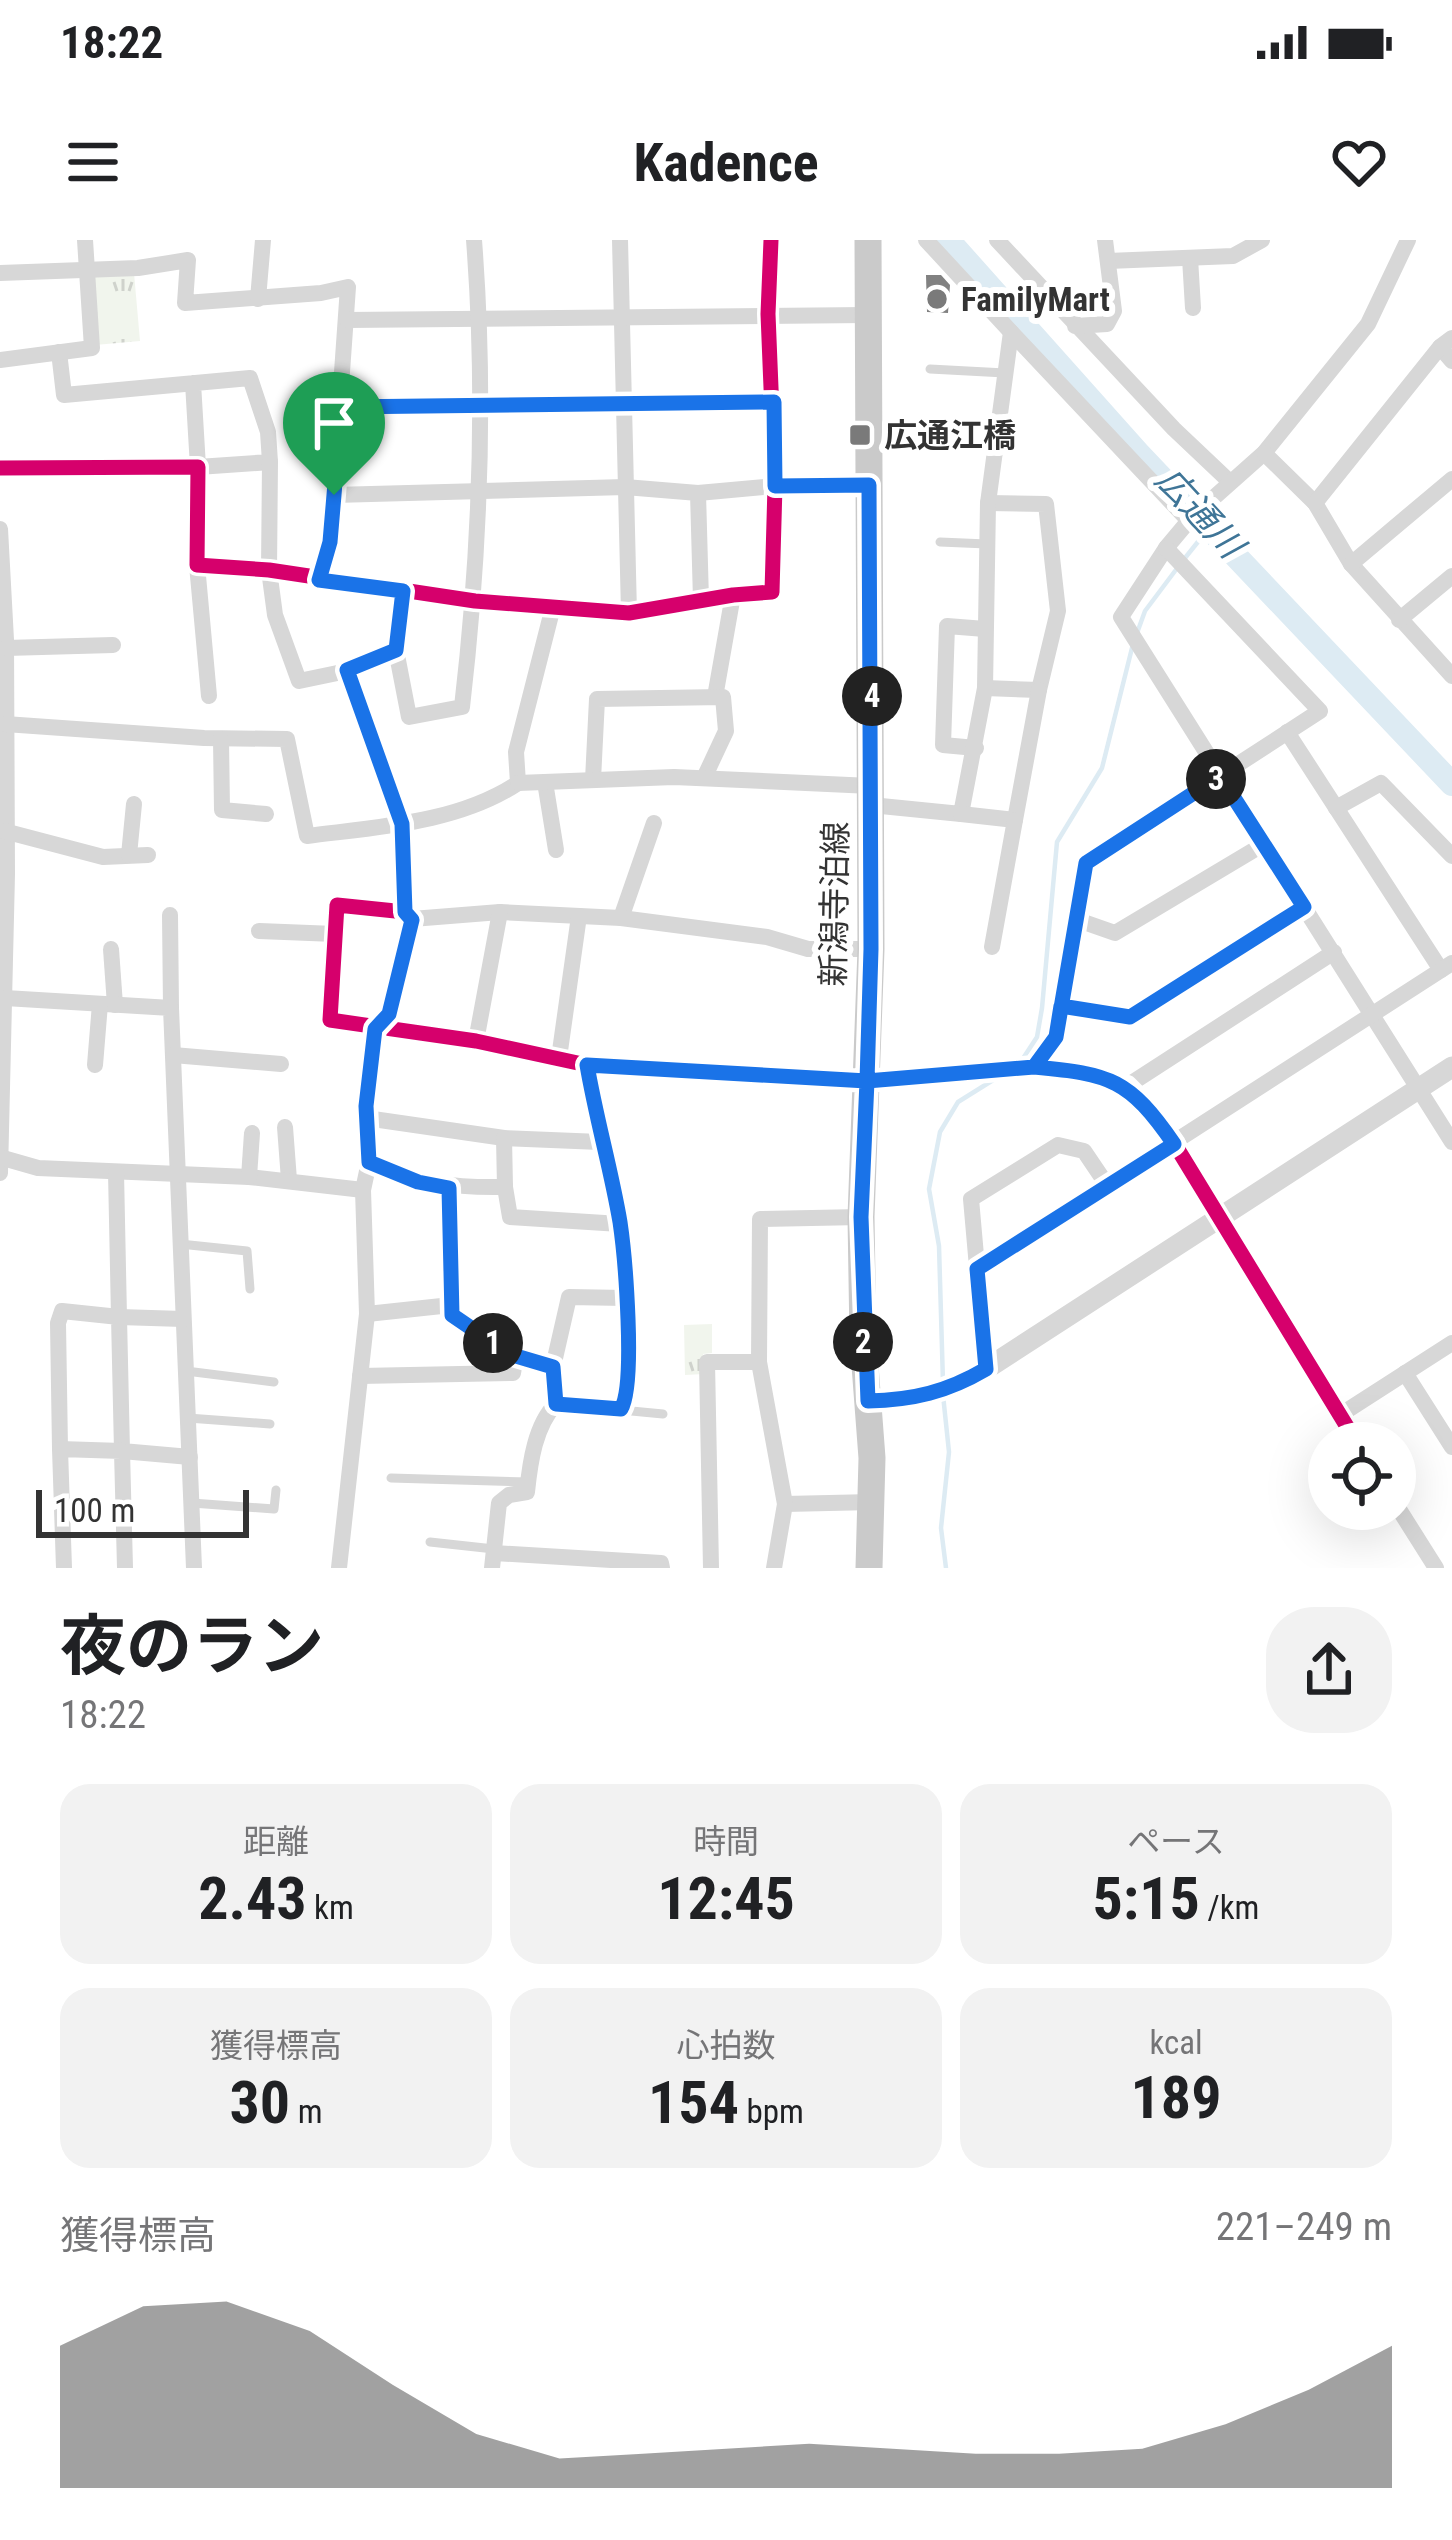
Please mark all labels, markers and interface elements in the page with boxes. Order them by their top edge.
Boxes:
text: 18:22 [60,16,163,69]
icon: menu [60,129,126,195]
icon: heart [1326,129,1392,195]
text: Kadence [633,131,819,194]
place label: FamilyMart [961,280,1110,319]
marker: FamilyMart [924,286,950,312]
pin [283,372,385,495]
icon: arrive [301,390,367,456]
place label: 広通江橋 [884,416,1016,455]
marker: 広通江橋 [847,422,873,448]
water label: 広通川 [1147,459,1254,569]
pin: 4 [842,666,902,726]
text: 4 [864,676,880,715]
pin: 3 [1186,749,1246,809]
text: 3 [1208,759,1224,798]
street label: 新潟寺泊線 [814,821,855,987]
pin: 2 [833,1312,893,1372]
pin: 1 [463,1313,523,1373]
text: 2 [855,1322,871,1361]
text: 1 [485,1323,501,1362]
map controls [1308,1422,1416,1530]
button: locate [1308,1422,1416,1530]
scale bar [36,1484,249,1537]
text: 100 m [54,1491,135,1530]
button: share [1266,1607,1392,1733]
text: 夜のラン [60,1608,324,1685]
text: 18:22 [60,1692,146,1738]
text: 距離 [243,1822,309,1861]
text: 時間 [693,1822,759,1861]
text: ペース [1127,1822,1225,1861]
text: 2.43 [198,1863,307,1934]
text: 12:45 [657,1863,795,1934]
text: 5:15 [1093,1863,1200,1934]
text: km [307,1888,354,1927]
text: /km [1200,1888,1259,1927]
text: kcal [1149,2023,1203,2062]
text: 獲得標高 [210,2026,342,2065]
text: 心拍数 [677,2026,776,2065]
text: 189 [1131,2062,1221,2133]
text: 30 [229,2067,290,2138]
text: 154 [648,2067,739,2138]
text: m [290,2092,323,2131]
text: bpm [739,2092,804,2131]
text: 221–249 m [1216,2204,1392,2250]
text: 獲得標高 [60,2213,216,2259]

